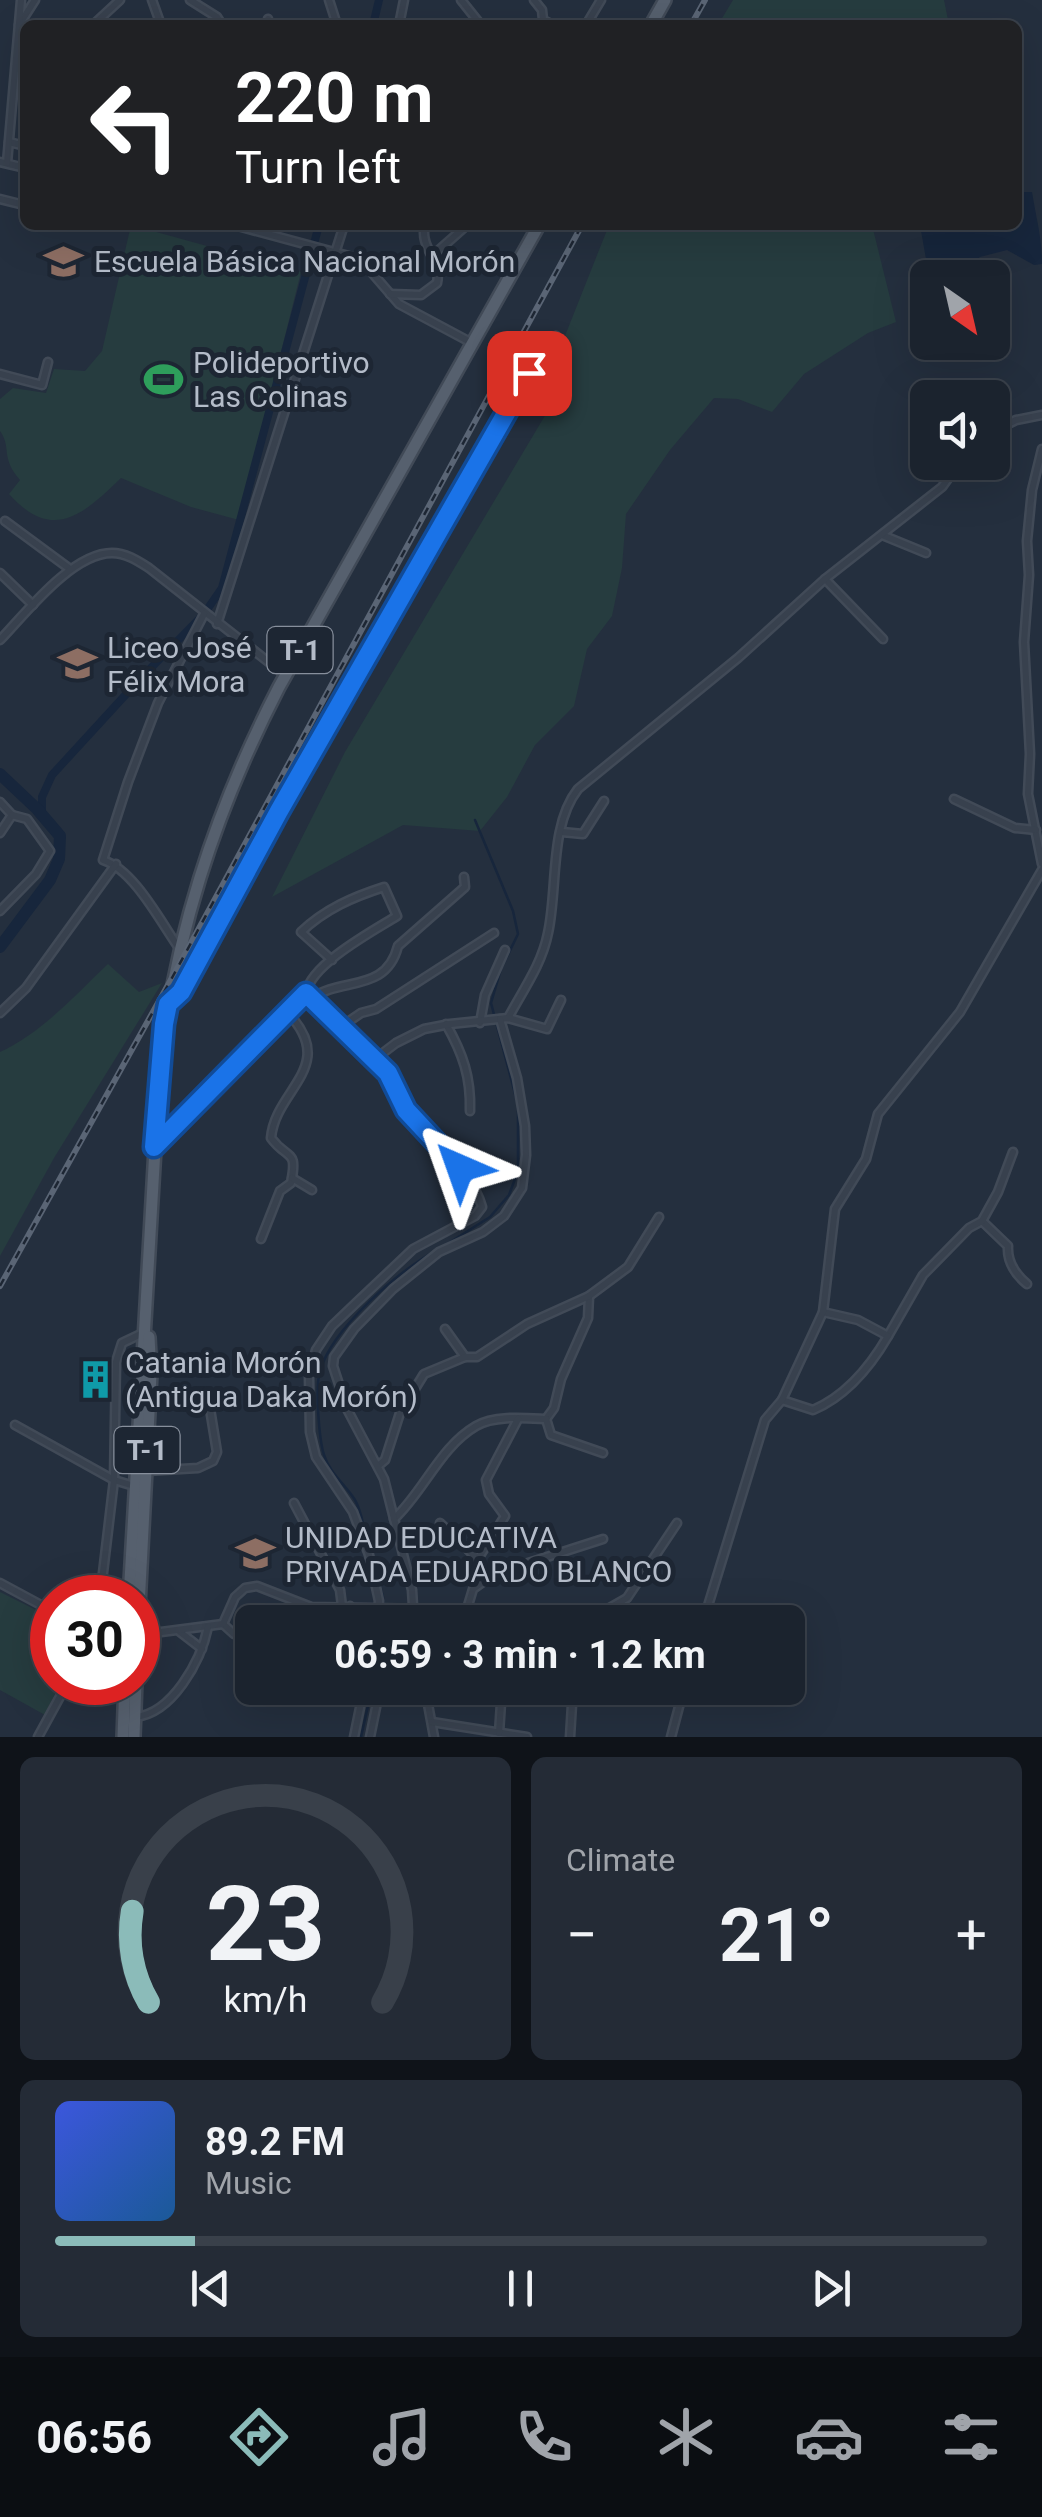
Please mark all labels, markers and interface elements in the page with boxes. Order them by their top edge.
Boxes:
text: 220 m [235,57,434,139]
icon: left [70,60,200,190]
text: Turn left [235,141,401,194]
school or university icon: Escuela Básica Nacional Morón [43,240,85,282]
place label: Escuela Básica Nacional Morón [94,244,515,279]
north arrow [910,260,1010,360]
map controls [910,260,1010,480]
pin [487,331,572,416]
place label: Polideportivo Las Colinas [193,345,370,414]
icon: arrive [502,346,557,401]
sports icon: Polideportivo Las Colinas [142,358,184,400]
button: sound [910,380,1010,480]
road number: T-1 [268,627,332,673]
place label: Liceo José Félix Mora [107,630,252,699]
school or university icon: Liceo José Félix Mora [56,643,98,685]
position arrow [408,1116,512,1220]
place label: Catania Morón (Antigua Daka Morón) [125,1345,418,1414]
building icon: Catania Morón (Antigua Daka Morón) [74,1358,116,1400]
road number: T-1 [114,1427,180,1473]
place label: UNIDAD EDUCATIVA PRIVADA EDUARDO BLANCO [285,1520,673,1589]
school or university icon: UNIDAD EDUCATIVA PRIVADA EDUARDO BLANCO [234,1533,276,1575]
speed limit sign: 30 [30,1575,160,1705]
text: 06:59 · 3 min · 1.2 km [334,1633,706,1677]
text: Climate [566,1841,675,1879]
text: 23 [206,1864,325,1985]
text: 21° [719,1891,834,1979]
text: − [566,1903,597,1967]
text: + [956,1903,987,1967]
text: km/h [224,1979,307,2021]
text: 89.2 FM [205,2120,345,2164]
text: Music [205,2164,292,2202]
icon: previous [183,2261,238,2316]
icon: pause [493,2261,548,2316]
icon: next [804,2261,859,2316]
icon: directions [224,2402,294,2472]
icon: music [367,2402,437,2472]
icon: phone [509,2402,579,2472]
icon: climate [651,2402,721,2472]
icon: car [794,2402,864,2472]
icon: filters [936,2402,1006,2472]
text: 06:56 [36,2411,152,2464]

